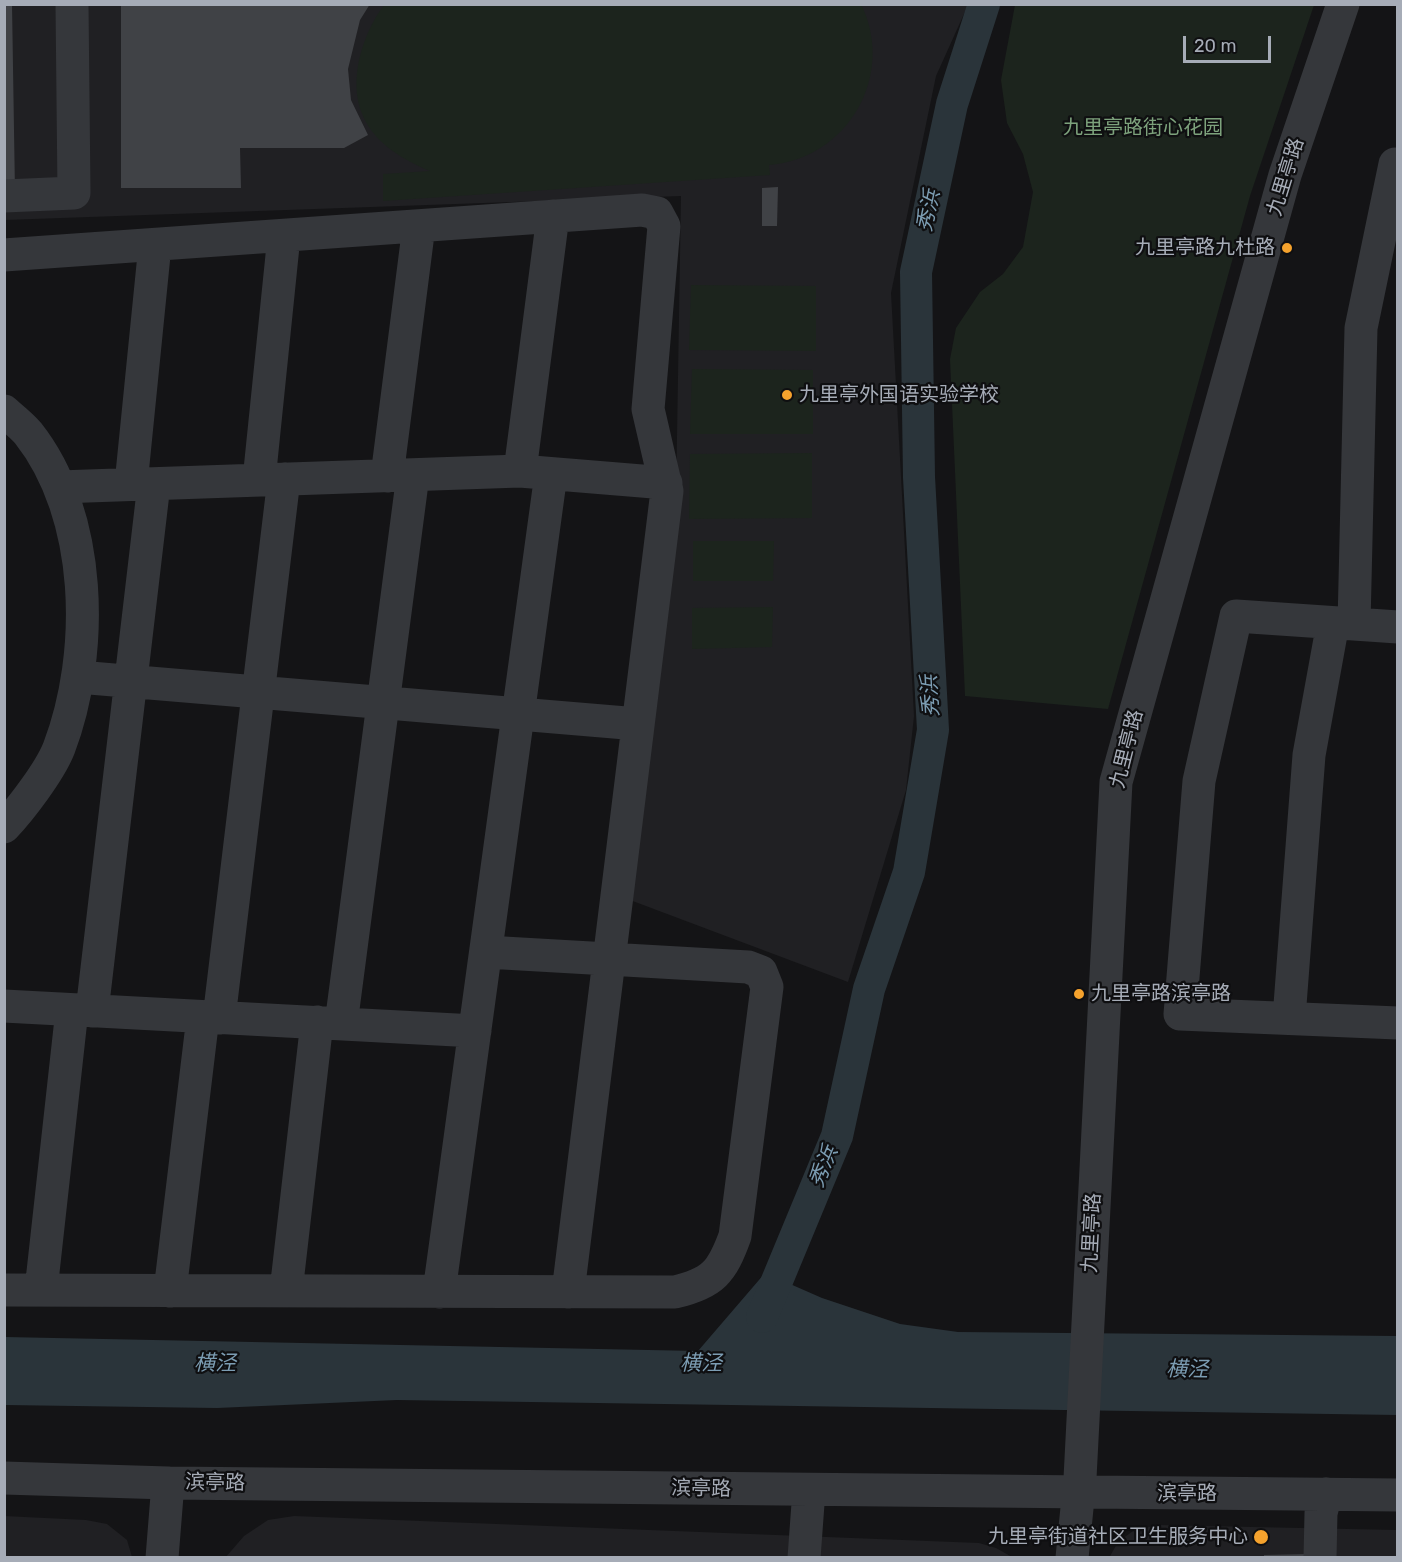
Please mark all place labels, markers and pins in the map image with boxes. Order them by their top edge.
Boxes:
place label: 九里亭路九杜路 [1135,236,1275,260]
marker: 九里亭路九杜路 [1280,241,1294,255]
place label: 九里亭外国语实验学校 [799,383,999,407]
marker: 九里亭外国语实验学校 [780,388,794,402]
place label: 九里亭路滨亭路 [1091,982,1231,1006]
marker: 九里亭路滨亭路 [1072,987,1086,1001]
place label: 九里亭街道社区卫生服务中心 [988,1525,1248,1549]
marker: 九里亭街道社区卫生服务中心 [1252,1528,1270,1546]

